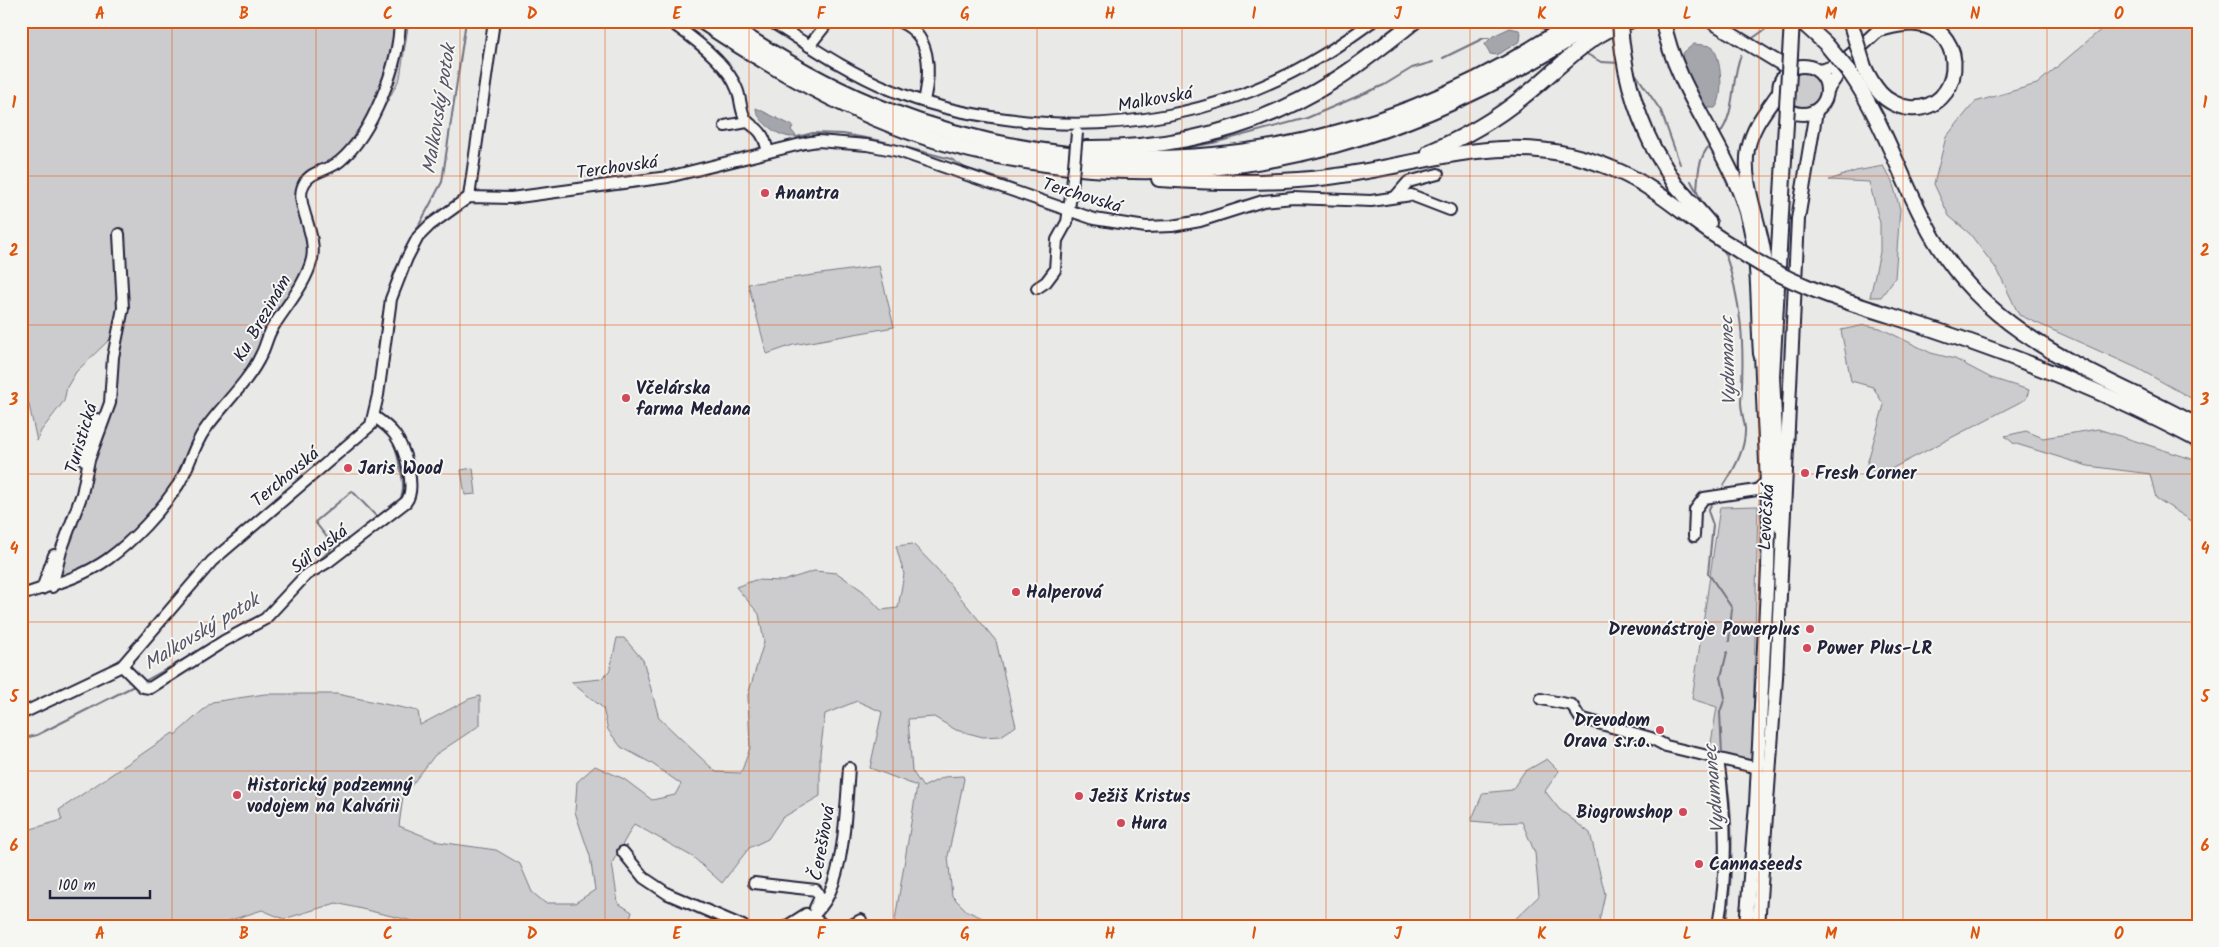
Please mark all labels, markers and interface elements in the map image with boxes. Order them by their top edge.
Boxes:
text: A [95,2,105,27]
text: B [239,2,249,27]
text: C [383,2,393,27]
text: D [527,2,538,27]
text: E [673,2,683,27]
text: F [817,2,827,27]
text: G [960,2,970,27]
text: H [1105,2,1115,27]
text: I [1252,2,1257,27]
text: J [1394,2,1403,27]
text: K [1537,2,1547,27]
text: L [1683,2,1691,27]
text: M [1825,2,1838,27]
text: N [1970,2,1980,27]
text: O [2114,2,2124,27]
water label: Malkovský potok [415,40,465,176]
street label: Malkovská [1115,79,1197,121]
text: 1 [12,91,17,116]
text: 1 [2203,91,2208,116]
street label: Terchovská [575,148,661,189]
street label: Terchovská [1038,171,1126,223]
place label: Anantra [775,180,839,209]
marker: Anantra [759,187,771,199]
text: 2 [9,239,19,264]
text: 2 [2200,239,2210,264]
street label: Ku Brezinám [227,270,300,368]
water label: Vydumanec [1712,314,1746,406]
place label: Včelárska farma Medana [636,375,751,425]
text: 3 [9,388,19,413]
text: 3 [2200,388,2210,413]
marker: Včelárska farma Medana [620,392,632,404]
street label: Turistická [58,398,107,477]
street label: Terchovská [245,440,328,516]
place label: Jaris Wood [358,455,443,484]
place label: Fresh Corner [1815,460,1918,489]
marker: Jaris Wood [342,462,354,474]
marker: Fresh Corner [1799,467,1811,479]
street label: Levočská [1751,482,1784,551]
street label: Súľovská [285,517,356,582]
text: 4 [10,537,19,562]
text: 4 [2201,537,2210,562]
place label: Halperová [1026,579,1104,608]
water label: Malkovský potok [139,585,268,679]
marker: Halperová [1010,586,1022,598]
place label: Drevonástroje Powerplus [1608,616,1801,645]
marker: Drevonástroje Powerplus [1804,623,1816,635]
place label: Power Plus-LR [1817,635,1932,664]
marker: Power Plus-LR [1801,642,1813,654]
text: 5 [9,685,20,710]
text: 5 [2200,685,2211,710]
place label: Drevodom Orava s.r.o. [1564,707,1650,757]
marker: Drevodom Orava s.r.o. [1654,724,1666,736]
water label: Vydumanec [1696,742,1734,834]
place label: Historický podzemný vodojem na Kalvárii [247,772,413,822]
place label: Ježiš Kristus [1089,783,1191,812]
marker: Historický podzemný vodojem na Kalvárii [231,789,243,801]
marker: Ježiš Kristus [1073,790,1085,802]
place label: Biogrowshop [1576,799,1673,828]
street label: Čerešňová [803,802,845,883]
marker: Biogrowshop [1677,806,1689,818]
place label: Hura [1131,810,1167,839]
marker: Hura [1115,817,1127,829]
text: 6 [10,834,19,859]
text: 6 [2201,834,2210,859]
place label: Cannaseeds [1709,851,1803,880]
marker: Cannaseeds [1693,858,1705,870]
scale bar [50,867,150,899]
text: 100 m [58,874,96,898]
text: A [95,922,105,947]
text: B [239,922,249,947]
text: C [383,922,393,947]
text: D [527,922,538,947]
text: E [673,922,683,947]
text: F [817,922,827,947]
text: G [960,922,970,947]
text: H [1105,922,1115,947]
text: I [1252,922,1257,947]
text: J [1394,922,1403,947]
text: K [1537,922,1547,947]
text: L [1683,922,1691,947]
text: M [1825,922,1838,947]
text: N [1970,922,1980,947]
text: O [2114,922,2124,947]

